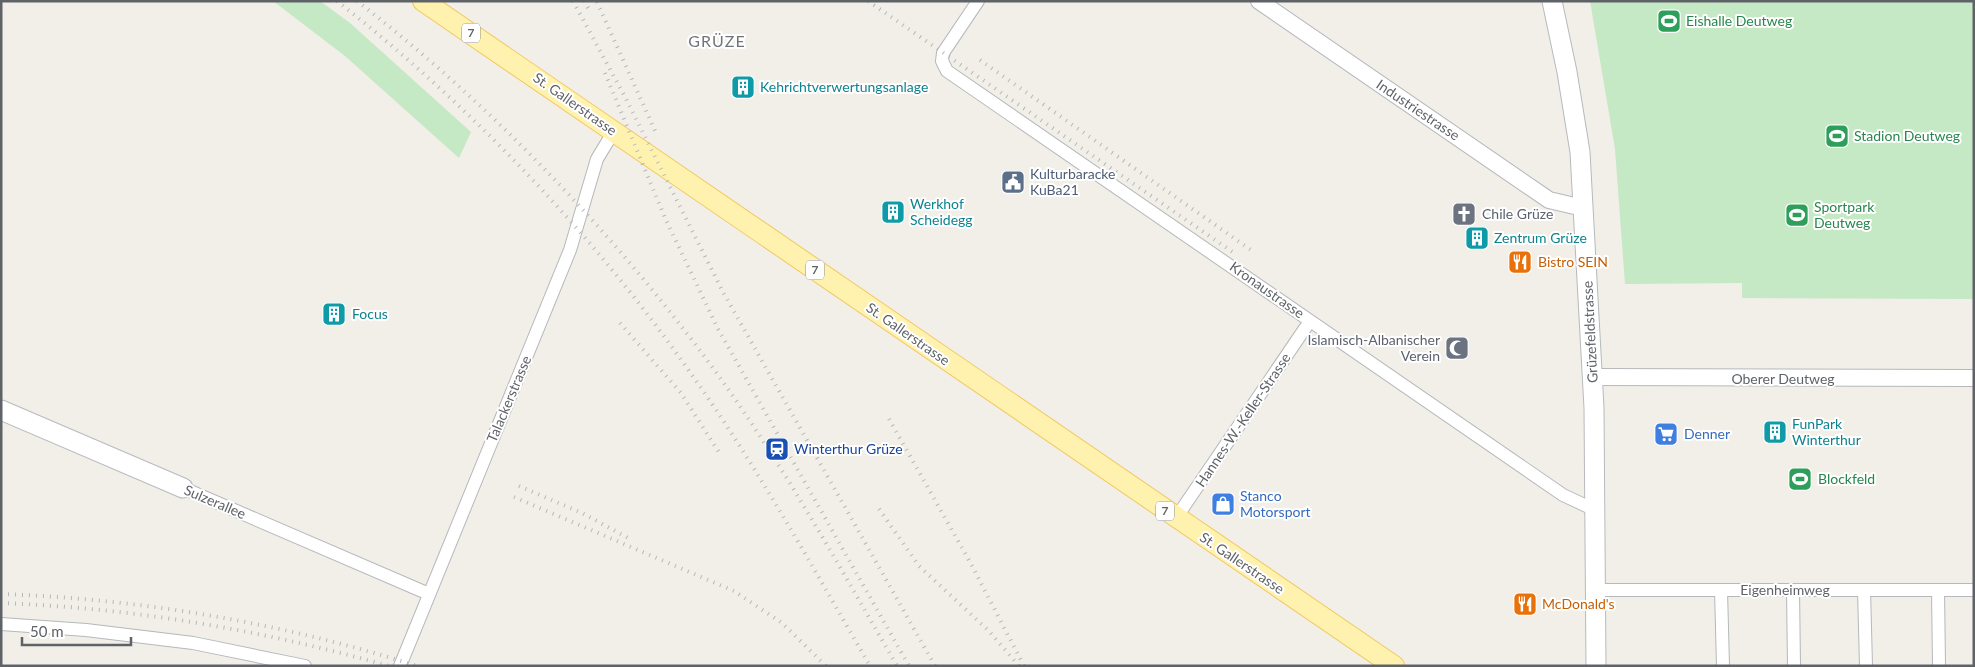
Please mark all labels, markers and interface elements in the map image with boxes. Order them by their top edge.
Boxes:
sports icon: Eishalle Deutweg [1656,8,1682,34]
place label: Eishalle Deutweg [1686,12,1792,29]
road number: 7 [462,23,480,42]
district label: GRÜZE [688,31,746,50]
street label: St. Gallerstrasse [530,69,620,139]
building icon: Kehrichtverwertungsanlage [730,74,756,100]
street label: Industriestrasse [1373,75,1463,144]
place label: Kehrichtverwertungsanlage [760,78,928,95]
sports icon: Stadion Deutweg [1824,123,1850,149]
place label: Stadion Deutweg [1854,127,1960,144]
place label: Kulturbaracke KuBa21 [1030,165,1115,198]
public building icon: Kulturbaracke KuBa21 [1000,169,1026,195]
place label: Werkhof Scheidegg [910,195,973,228]
place label: Sportpark Deutweg [1814,198,1875,231]
building icon: Werkhof Scheidegg [880,199,906,225]
church icon: Chile Grüze [1451,201,1477,227]
sports icon: Sportpark Deutweg [1784,202,1810,228]
place label: Chile Grüze [1482,205,1553,222]
building icon: Zentrum Grüze [1464,225,1490,251]
place label: Zentrum Grüze [1494,229,1587,246]
restaurant icon: Bistro SEIN [1507,249,1533,275]
place label: Bistro SEIN [1538,253,1608,270]
street label: Kronaustrasse [1227,258,1308,322]
road number: 7 [806,260,824,280]
street label: Grüzefeldstrasse [1578,281,1601,384]
street label: St. Gallerstrasse [863,299,953,369]
building icon: Focus [321,301,347,327]
place label: Focus [352,305,388,322]
place label: Islamisch-Albanischer Verein [1308,331,1440,364]
mosque icon: Islamisch-Albanischer Verein [1444,335,1470,361]
street label: Hannes-W.-Keller-Strasse [1191,350,1294,490]
street label: Talackerstrasse [483,353,534,445]
street label: Oberer Deutweg [1731,370,1835,387]
place label: FunPark Winterthur [1792,415,1861,448]
building icon: FunPark Winterthur [1762,419,1788,445]
supermarket icon: Denner [1653,421,1679,447]
place label: Denner [1684,425,1730,442]
station icon: Winterthur Grüze [764,436,790,462]
place label: Winterthur Grüze [794,440,903,457]
sports icon: Blockfeld [1787,466,1813,492]
place label: Blockfeld [1818,470,1875,487]
street label: Sulzerallee [182,481,249,522]
place label: Stanco Motorsport [1240,487,1311,520]
shop icon: Stanco Motorsport [1210,491,1236,517]
road number: 7 [1156,502,1174,520]
street label: St. Gallerstrasse [1197,528,1288,597]
street label: Eigenheimweg [1740,581,1830,598]
restaurant icon: McDonald's [1512,591,1538,617]
place label: McDonald's [1542,595,1615,612]
scale bar [22,614,131,646]
text: 50 m [30,622,64,640]

